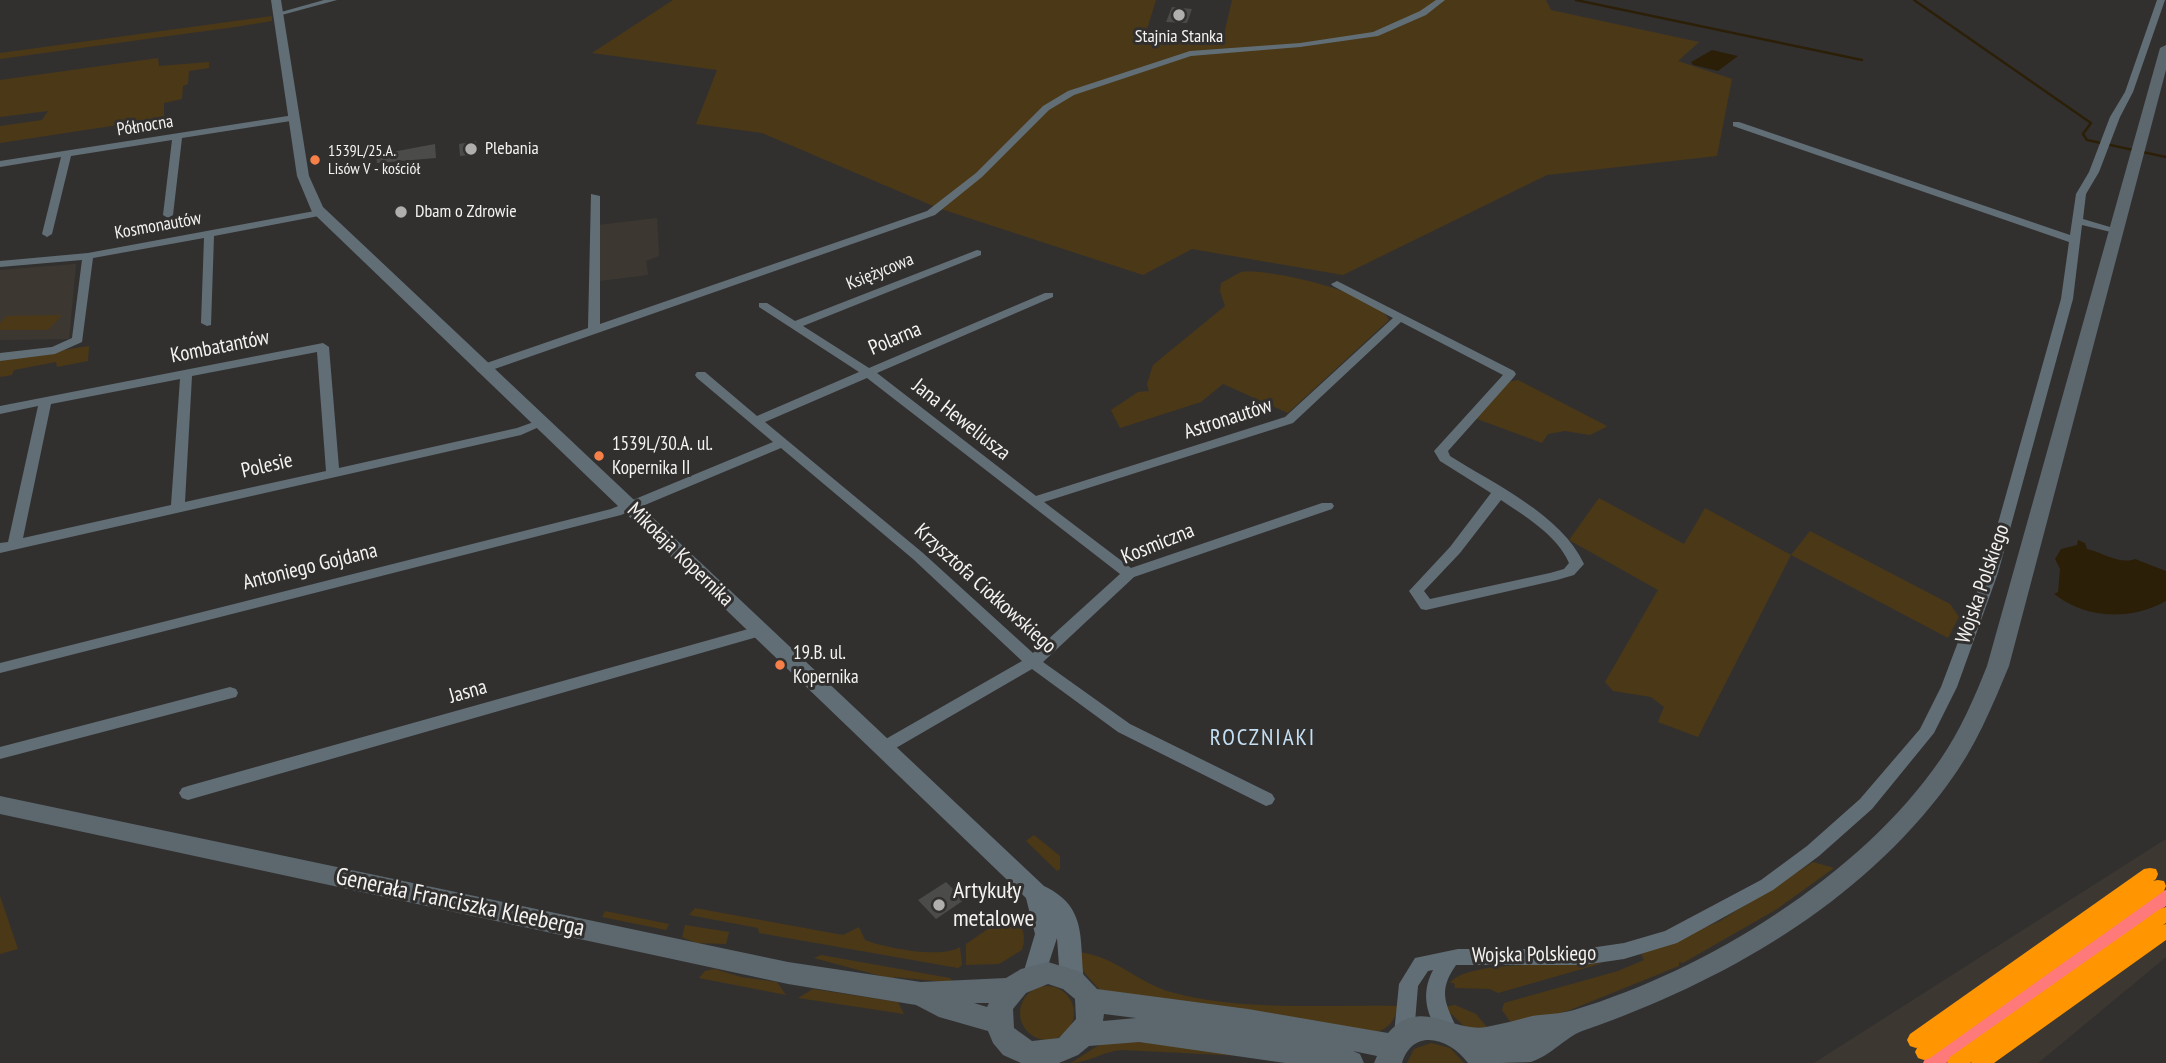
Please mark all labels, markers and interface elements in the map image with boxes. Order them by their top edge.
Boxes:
marker: Stajnia Stanka [1171,7,1187,23]
place label: Stajnia Stanka [1135,26,1223,48]
street label: Północna [115,111,175,141]
place label: Plebania [485,138,539,160]
place label: 1539L/25.A. Lisów V - kościół [328,141,420,179]
marker: Plebania [463,141,479,157]
marker: 1539L/25.A. Lisów V - kościół [308,153,322,167]
place label: Dbam o Zdrowie [415,201,517,223]
marker: Dbam o Zdrowie [393,204,409,220]
street label: Kosmonautów [113,208,203,244]
street label: Księżycowa [843,249,917,295]
street label: Polarna [865,317,925,361]
street label: Kombatantów [168,325,272,369]
street label: Jana Heweliusza [907,374,1015,466]
street label: Astronautów [1181,393,1275,445]
place label: 1539L/30.A. ul. Kopernika II [612,434,713,478]
street label: Polesie [239,448,295,484]
marker: 1539L/30.A. ul. Kopernika II [592,449,606,463]
street label: Mikołaja Kopernika [622,498,738,612]
street label: Kosmiczna [1118,518,1198,570]
street label: Krzysztofa Ciołkowskiego [909,519,1061,659]
street label: Wojska Polskiego [1951,521,2015,647]
street label: Antoniego Gojdana [240,538,380,596]
place label: 19.B. ul. Kopernika [793,643,859,687]
marker: 19.B. ul. Kopernika [773,658,787,672]
street label: Jasna [446,675,490,709]
district label: ROCZNIAKI [1211,724,1315,752]
street label: Generała Franciszka Kleeberga [333,863,587,943]
place label: Artykuły metalowe [953,877,1034,933]
marker: Artykuły metalowe [931,897,947,913]
street label: Wojska Polskiego [1472,941,1596,969]

